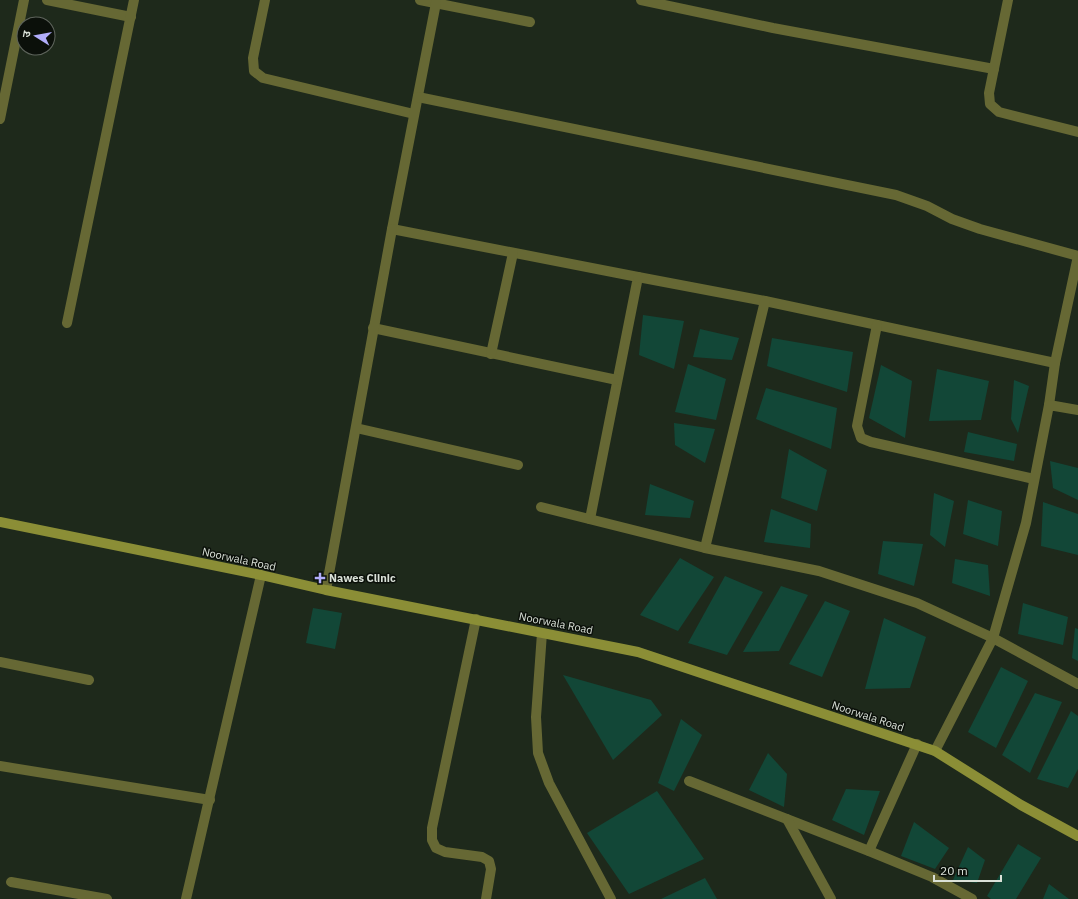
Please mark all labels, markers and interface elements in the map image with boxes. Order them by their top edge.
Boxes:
north arrow [16,16,56,56]
text: उ [19,29,34,39]
street label: Noorwala Road [201,544,277,574]
place label: Nawes Clinic [329,571,396,585]
marker: Nawes Clinic [314,572,326,584]
street label: Noorwala Road [518,609,594,637]
street label: Noorwala Road [830,698,906,734]
scale bar [934,857,1001,883]
text: 20 m [940,863,968,878]

